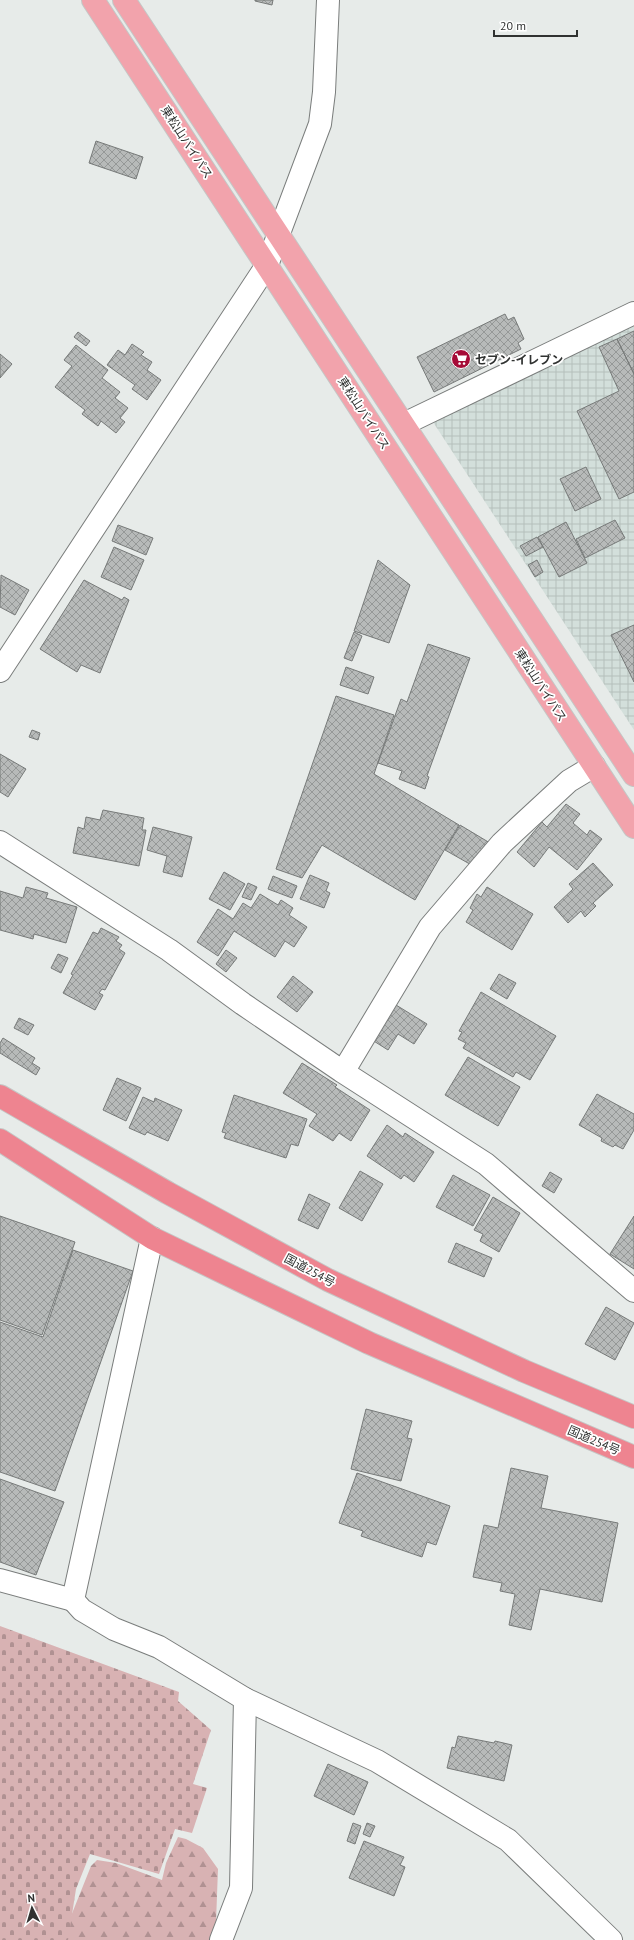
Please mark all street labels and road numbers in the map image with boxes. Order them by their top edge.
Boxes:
street label: 東松山バイパス [158,103,216,181]
street label: 東松山バイパス [335,374,393,452]
street label: 東松山バイパス [512,646,570,724]
street label: 国道254号 [282,1250,338,1290]
street label: 国道254号 [565,1422,623,1458]

